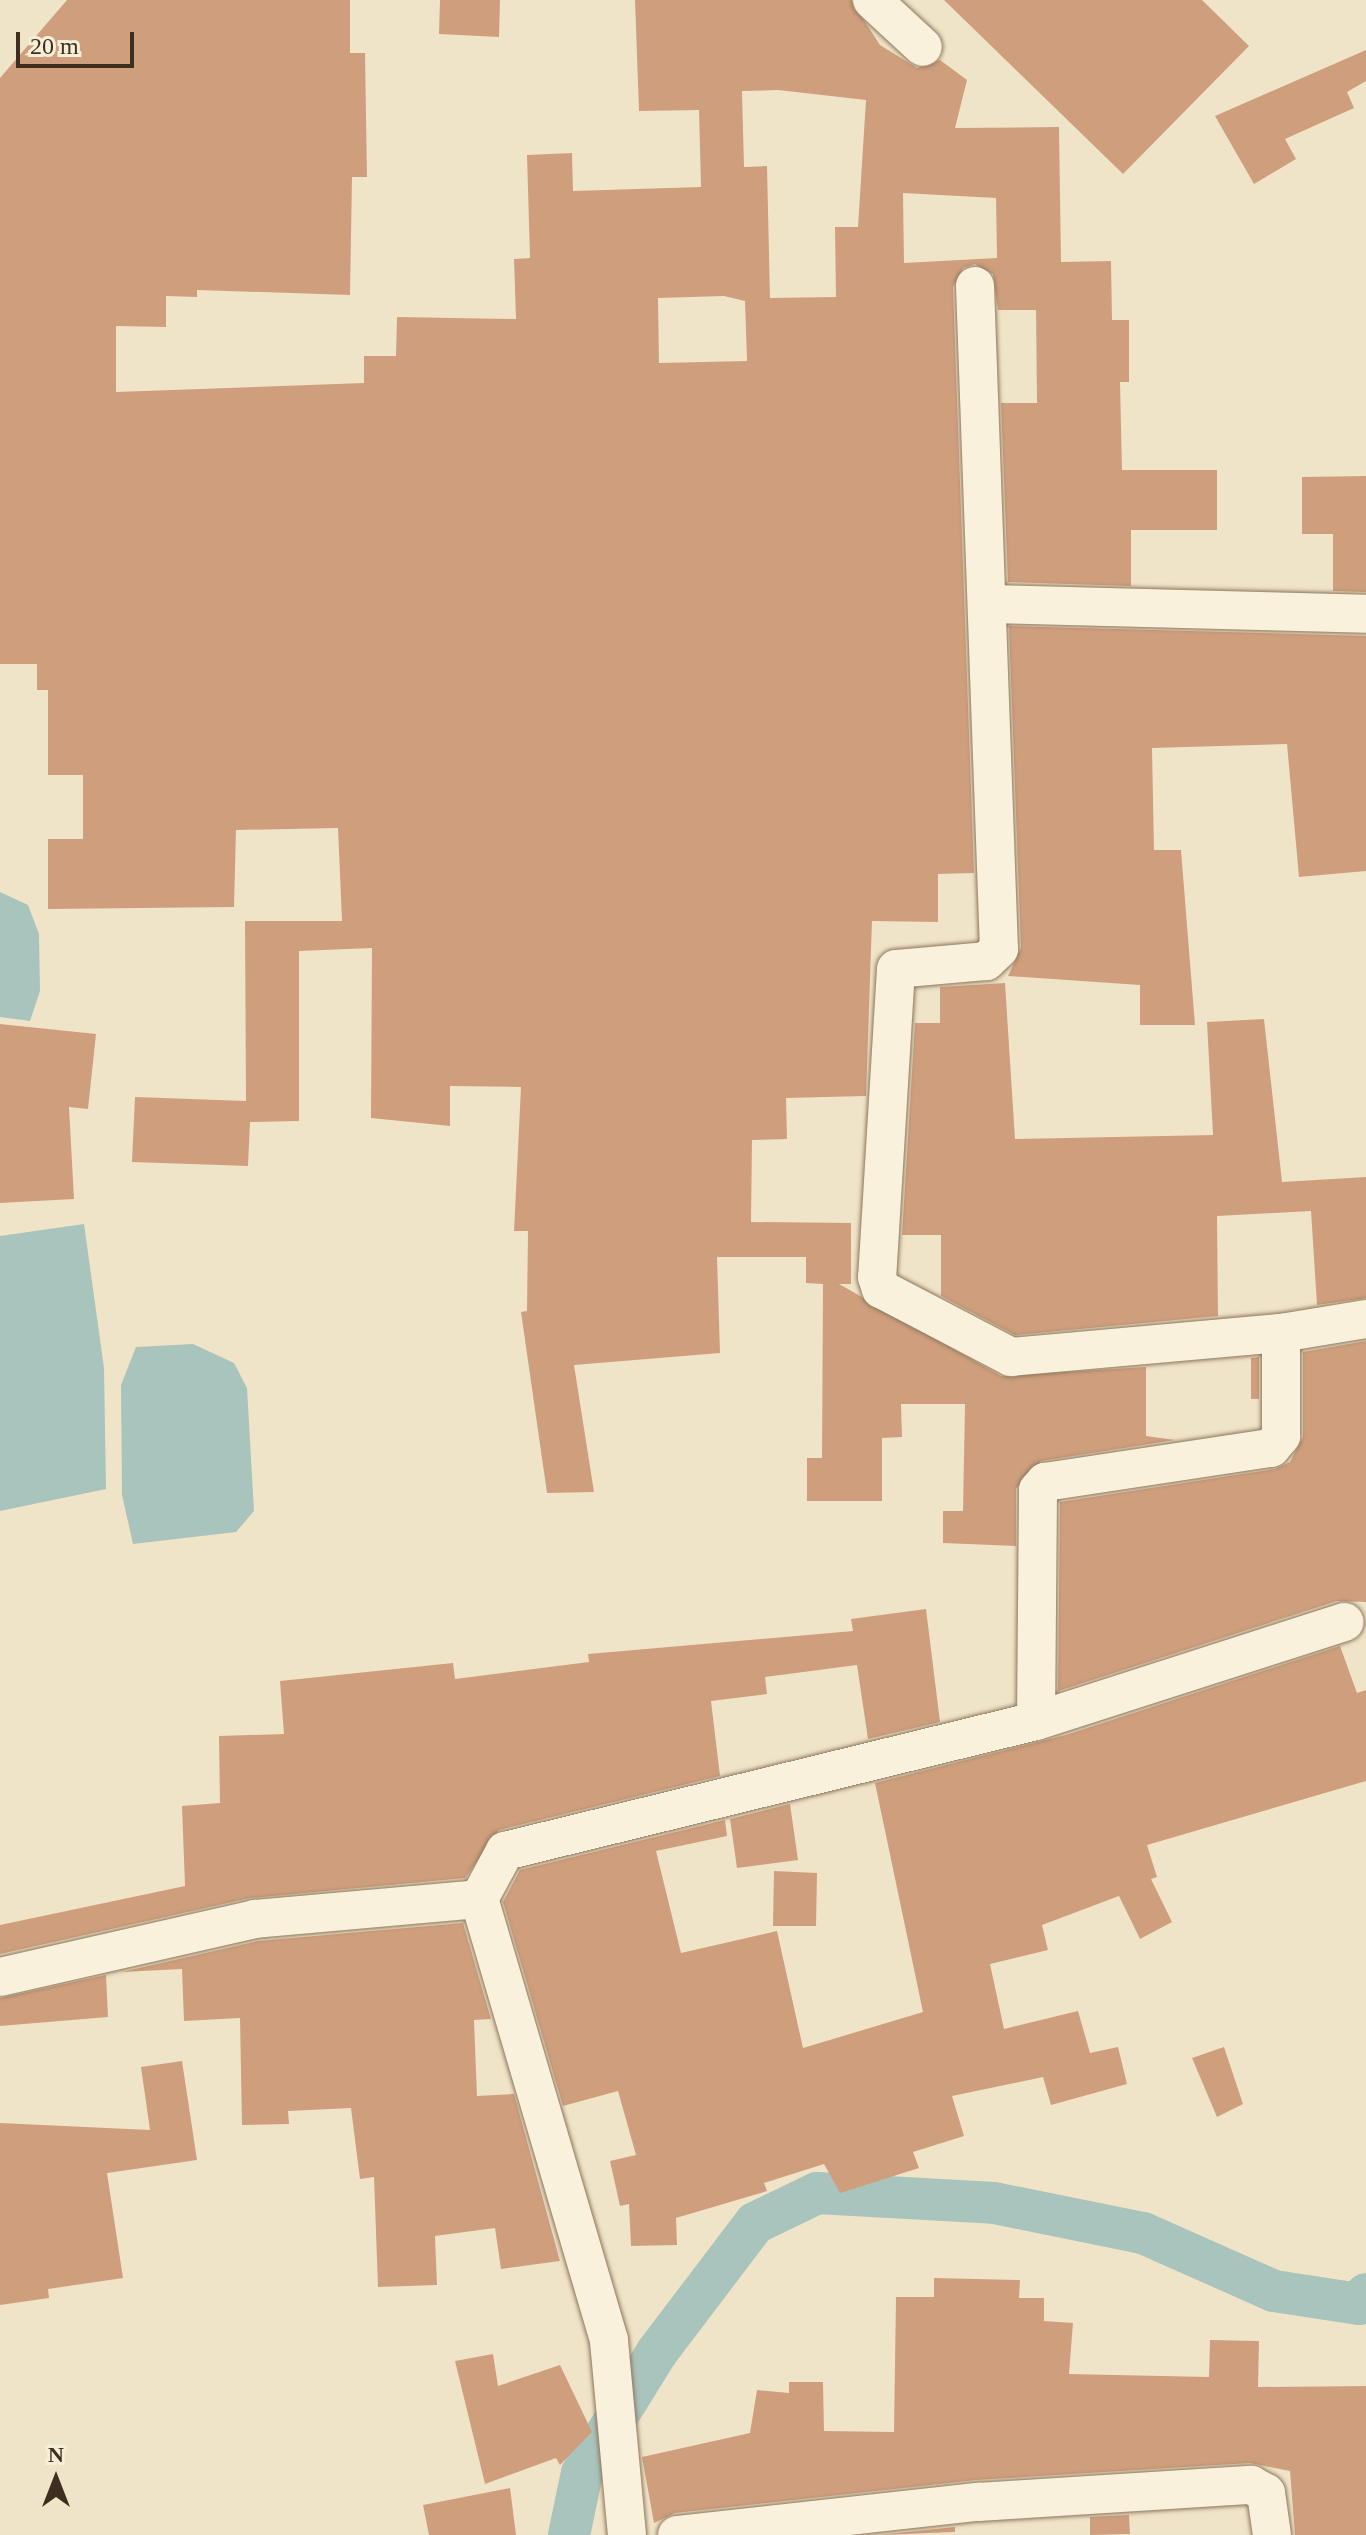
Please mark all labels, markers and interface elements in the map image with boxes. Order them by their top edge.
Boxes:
scale bar [20,16,138,66]
text: 20 m [30,33,79,59]
north arrow [16,2439,96,2519]
text: N [48,2442,64,2467]

